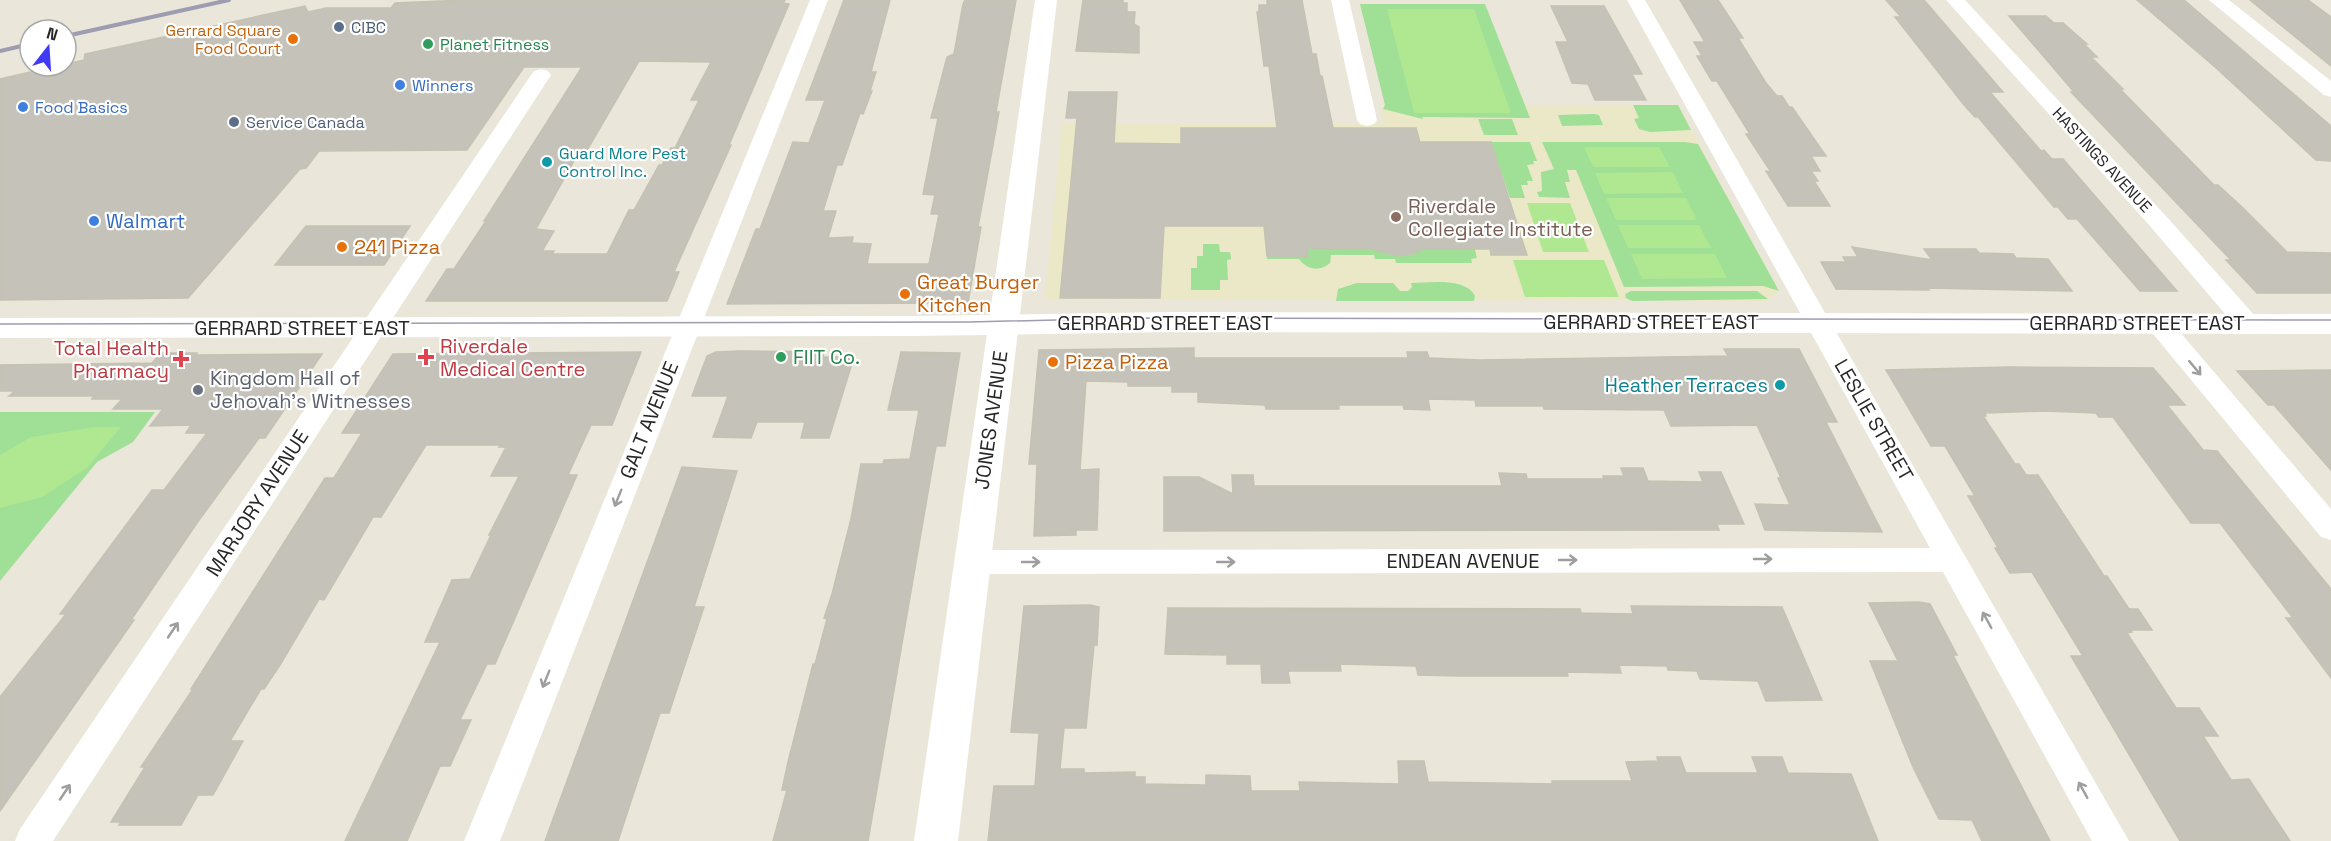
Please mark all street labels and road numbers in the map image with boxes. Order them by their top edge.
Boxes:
street label: HASTINGS AVENUE [2048,103,2156,217]
street label: GERRARD STREET EAST [1543,309,1759,335]
street label: GERRARD STREET EAST [1057,310,1273,336]
street label: GERRARD STREET EAST [2029,310,2245,336]
street label: GERRARD STREET EAST [194,315,410,341]
street label: JONES AVENUE [968,349,1014,491]
street label: LESLIE STREET [1829,354,1920,486]
street label: GALT AVENUE [614,358,684,482]
street label: MARJORY AVENUE [200,425,314,581]
street label: ENDEAN AVENUE [1387,548,1539,574]

